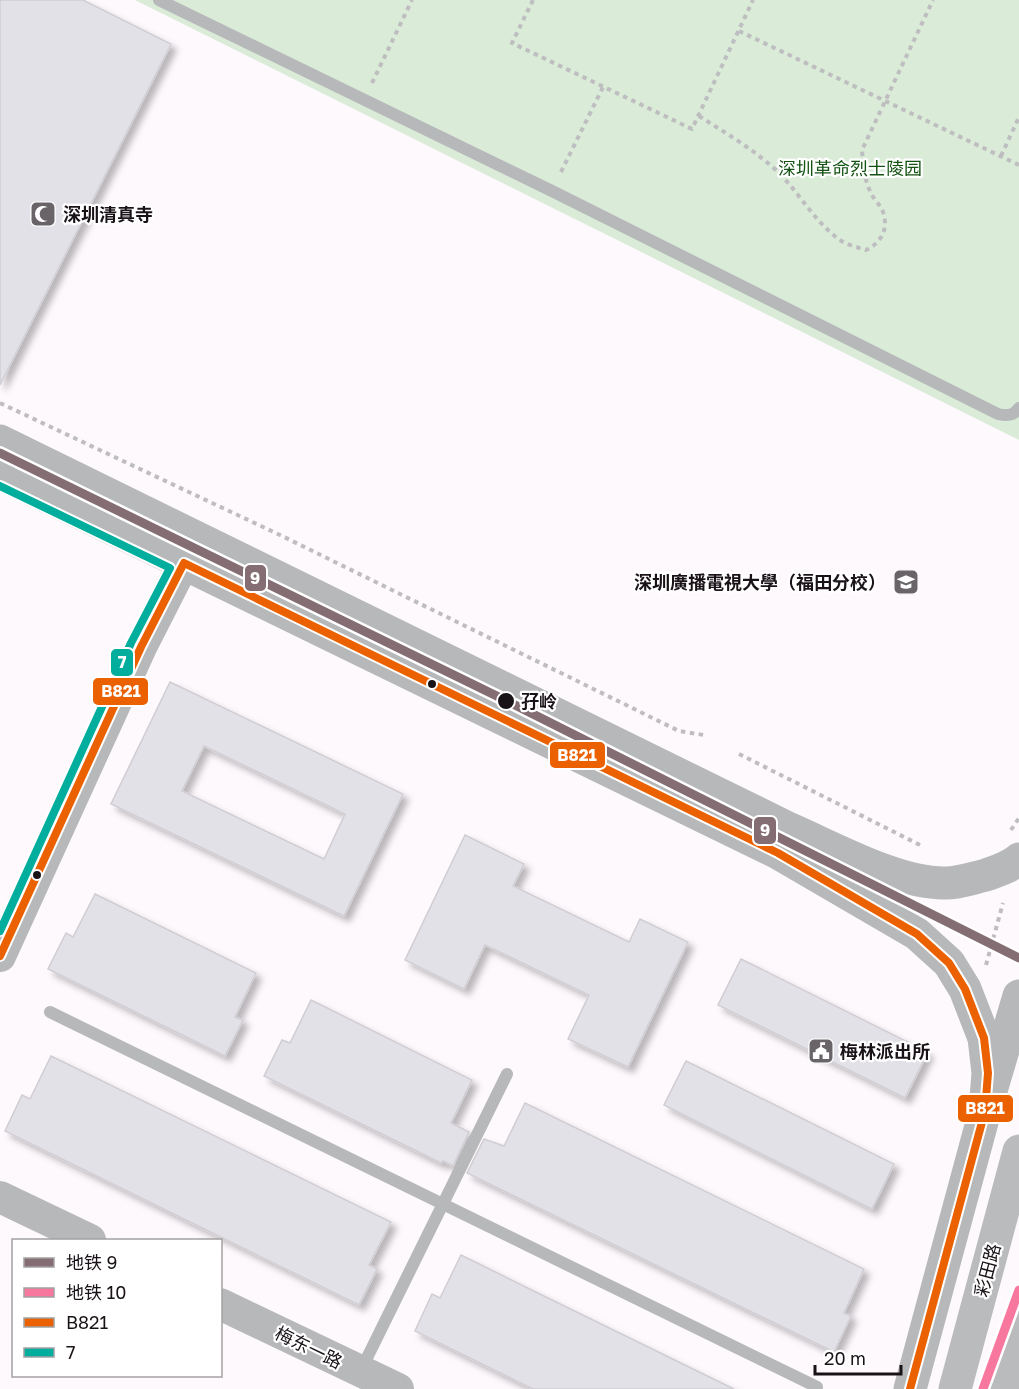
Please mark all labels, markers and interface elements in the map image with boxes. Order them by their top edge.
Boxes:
park label: 深圳革命烈士陵园 [778,157,922,179]
mosque icon: 深圳清真寺 [28,199,58,229]
place label: 深圳清真寺 [63,203,153,225]
line badge: 9 [244,564,267,592]
school or university icon: 深圳廣播電視大學（福田分校） [891,567,921,597]
text: 9 [250,568,260,588]
place label: 深圳廣播電視大學（福田分校） [634,571,886,593]
line badge: 7 [110,648,134,677]
text: 7 [118,652,127,672]
line badge: B821 [92,677,149,706]
unlabelled marker [426,678,438,690]
text: B821 [101,681,141,701]
place label: 孖岭 [521,690,557,712]
marker: 孖岭 [496,691,516,711]
line badge: B821 [549,741,606,769]
text: B821 [557,745,597,765]
line badge: 9 [753,816,777,845]
text: 9 [760,820,770,840]
unlabelled marker [31,869,43,881]
public building icon: 梅林派出所 [806,1036,836,1066]
place label: 梅林派出所 [840,1040,930,1062]
line badge: B821 [957,1094,1014,1123]
text: B821 [965,1098,1005,1118]
legend [12,1239,222,1377]
street label: 彩田路 [969,1241,1005,1299]
text: 地铁 9 [66,1251,117,1273]
text: 地铁 10 [66,1281,126,1303]
text: B821 [66,1311,108,1333]
street label: 梅东一路 [272,1321,346,1373]
scale bar [815,1338,900,1376]
text: 7 [66,1341,76,1363]
text: 20 m [824,1347,866,1369]

